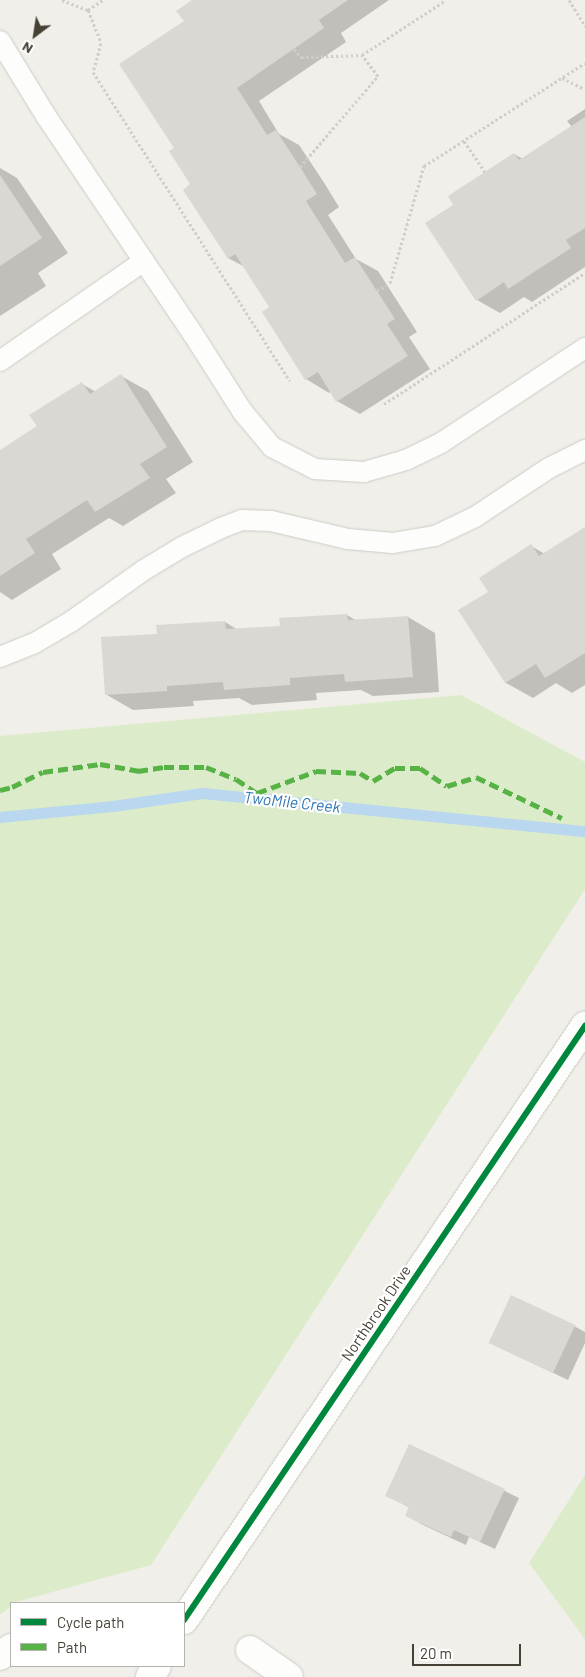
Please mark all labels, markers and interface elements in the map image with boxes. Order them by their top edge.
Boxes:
north arrow [10,10,60,60]
text: N [19,39,35,58]
water label: TwoMile Creek [243,787,341,817]
street label: Northbrook Drive [337,1262,415,1364]
legend [10,1602,185,1667]
text: Cycle path [57,1613,124,1631]
scale bar [415,1634,524,1666]
text: Path [57,1638,87,1656]
text: 20 m [420,1644,452,1662]

